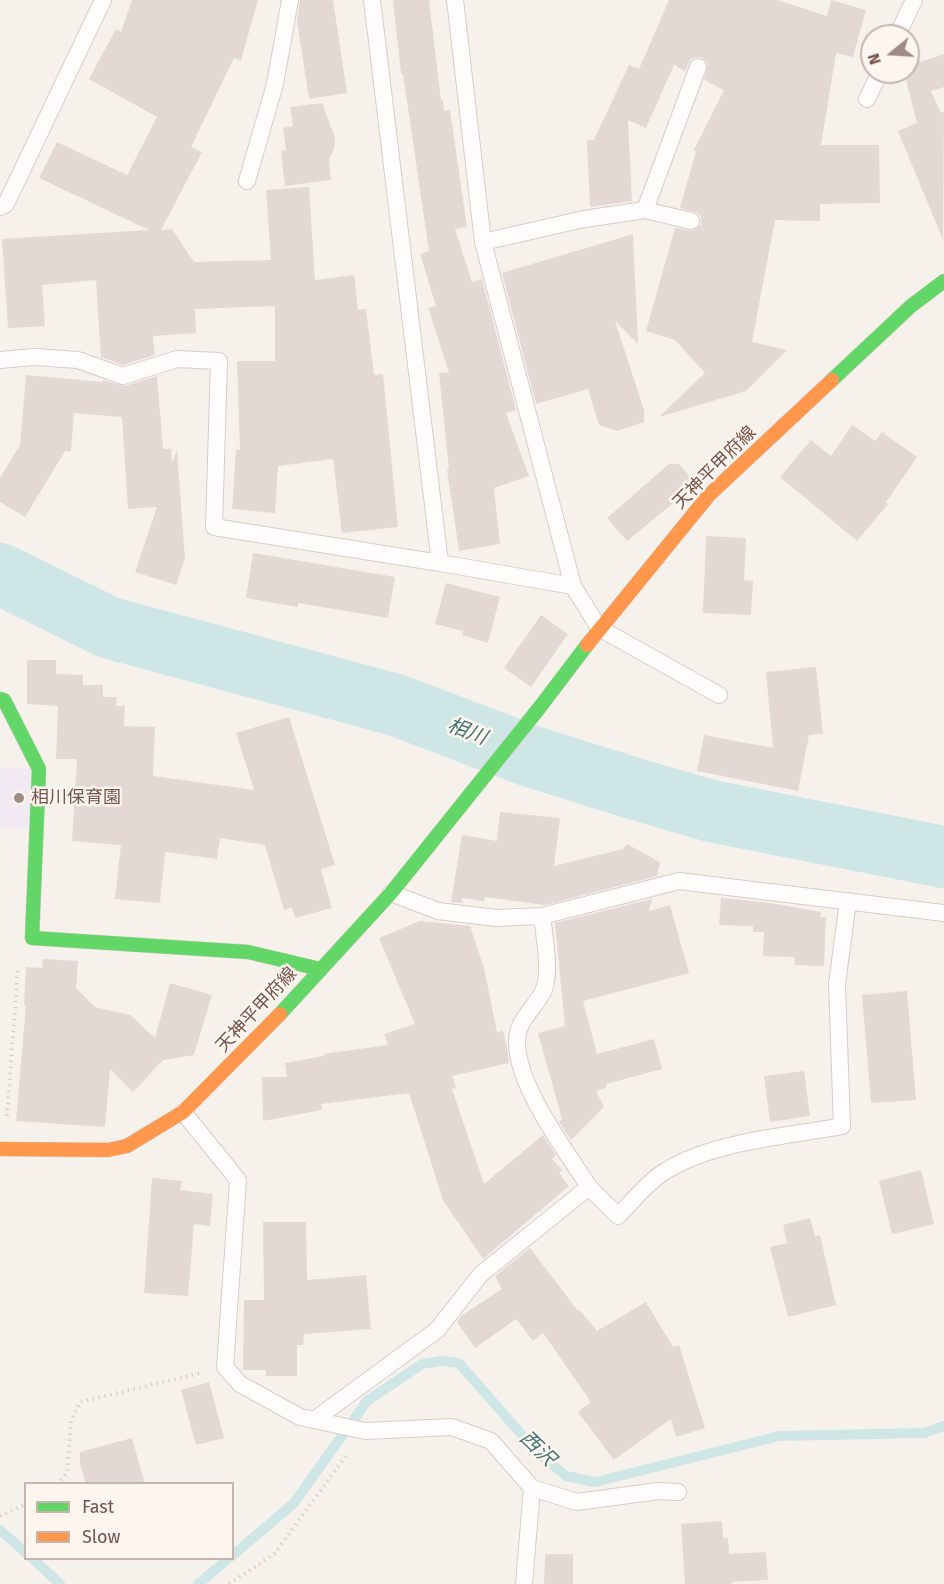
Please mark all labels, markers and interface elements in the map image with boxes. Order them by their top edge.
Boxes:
north arrow [860,24,920,84]
text: N [864,51,885,67]
street label: 天神平甲府線 [669,422,761,514]
water label: 相川 [444,714,490,750]
place label: 相川保育園 [31,787,121,809]
marker: 相川保育園 [12,791,26,805]
street label: 天神平甲府線 [212,963,302,1057]
water label: 西沢 [514,1426,560,1472]
legend [24,1482,234,1560]
text: Fast [82,1496,114,1518]
text: Slow [82,1526,120,1548]

